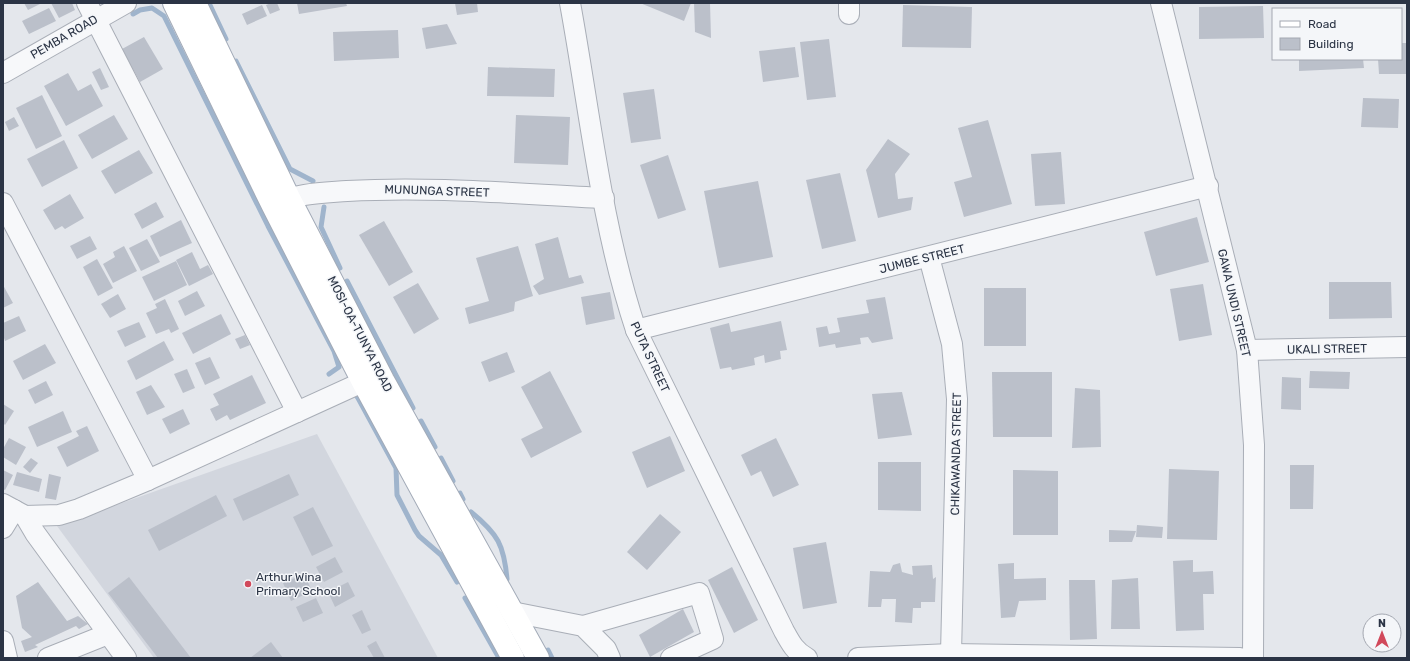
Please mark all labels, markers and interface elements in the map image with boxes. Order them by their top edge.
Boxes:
legend [1272,8,1402,60]
street label: PEMBA ROAD [28,12,100,62]
text: Road [1308,17,1336,31]
text: Building [1308,37,1354,51]
street label: MUNUNGA STREET [384,182,490,200]
street label: JUMBE STREET [878,242,966,276]
street label: GAWA UNDI STREET [1215,248,1253,358]
street label: MOSI-OA-TUNYA ROAD [325,274,395,394]
street label: PUTA STREET [627,319,673,395]
street label: UKALI STREET [1287,341,1367,357]
street label: CHIKAWANDA STREET [948,392,964,516]
place label: Arthur Wina Primary School [256,570,340,598]
marker: Arthur Wina Primary School [243,579,253,589]
north arrow [1362,613,1402,653]
text: N [1378,617,1386,630]

